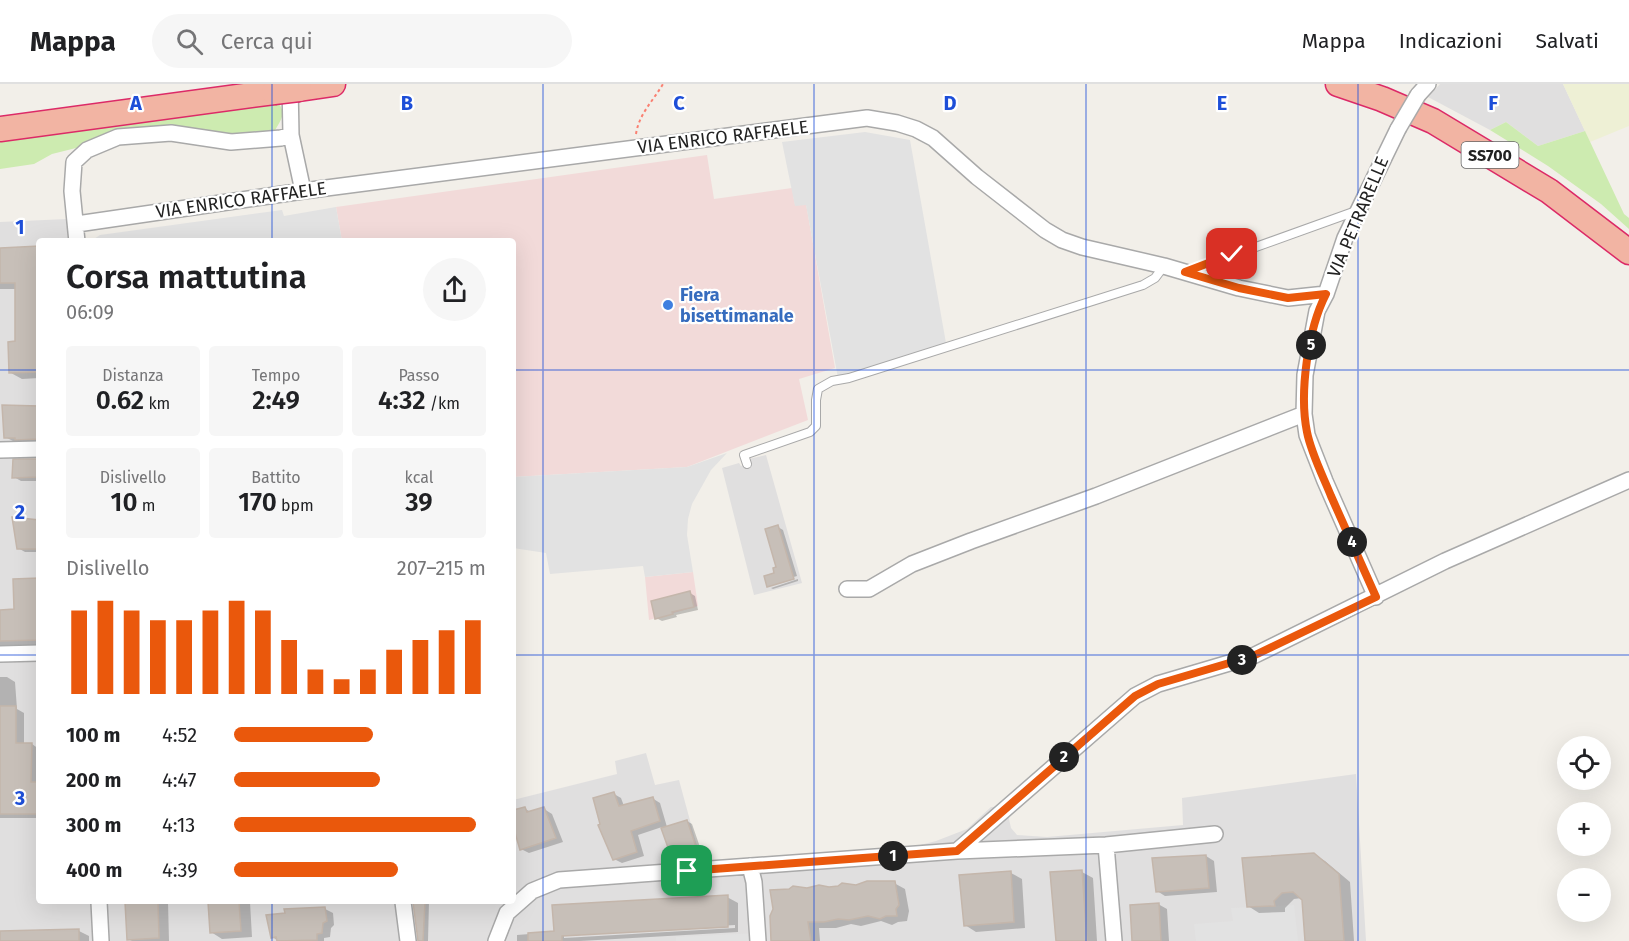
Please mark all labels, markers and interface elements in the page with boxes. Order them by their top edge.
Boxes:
search box [152,14,572,68]
text: Mappa [30,25,116,58]
icon: search [173,25,206,58]
text: Cerca qui [221,28,313,55]
text: Mappa [1302,28,1366,54]
text: Indicazioni [1399,28,1502,54]
text: Salvati [1535,28,1599,54]
text: A [129,91,143,115]
text: B [401,91,413,115]
text: C [673,91,685,115]
text: D [943,91,957,115]
text: E [1217,91,1227,115]
text: F [1488,91,1498,115]
street label: VIA ENRICO RAFFAELE [636,116,810,158]
road number: SS700 [1462,142,1518,168]
street label: VIA PETRARELLE [1323,153,1393,281]
street label: VIA ENRICO RAFFAELE [154,177,328,223]
text: 1 [15,215,25,239]
pin [1206,228,1257,279]
icon: check [1215,237,1248,270]
text: Corsa mattutina [66,257,307,297]
button: share [423,258,486,321]
place label: Fiera bisettimanale [680,284,794,327]
marker: Fiera bisettimanale [661,298,675,312]
text: 06:09 [66,300,114,324]
pin: 5 [1296,330,1326,360]
text: 5 [1307,335,1315,354]
text: Distanza [102,366,164,385]
text: Tempo [252,366,300,385]
text: Passo [398,366,440,385]
text: 0.62 [96,385,144,416]
text: 2:49 [252,385,300,416]
text: 4:32 [378,385,426,416]
text: km [144,394,170,413]
text: /km [426,394,460,413]
text: Dislivello [100,468,166,487]
text: Battito [251,468,301,487]
text: kcal [405,468,433,487]
text: 10 [111,487,137,518]
text: 170 [238,487,277,518]
text: 39 [405,487,433,518]
text: m [137,496,155,515]
text: bpm [277,496,314,515]
text: 2 [15,500,25,524]
pin: 4 [1337,527,1367,557]
text: 4 [1347,532,1357,551]
text: Dislivello [66,556,149,580]
text: 207–215 m [397,556,486,580]
pin: 3 [1227,645,1257,675]
text: 3 [1238,650,1246,669]
text: 100 m [66,723,120,747]
text: 4:52 [162,723,197,747]
map controls [1557,736,1611,922]
button: locate [1557,736,1611,790]
pin: 2 [1049,742,1079,772]
text: 2 [1060,747,1068,766]
text: 200 m [66,768,121,792]
text: 4:47 [162,768,196,792]
text: 3 [14,786,25,810]
button: + [1557,802,1611,856]
text: 300 m [66,813,121,837]
text: 4:13 [162,813,195,837]
pin: 1 [878,841,908,871]
pin [661,845,712,896]
text: 1 [889,846,897,865]
icon: arrive [670,854,703,887]
text: 400 m [66,858,122,882]
text: 4:39 [162,858,198,882]
button: − [1557,868,1611,922]

